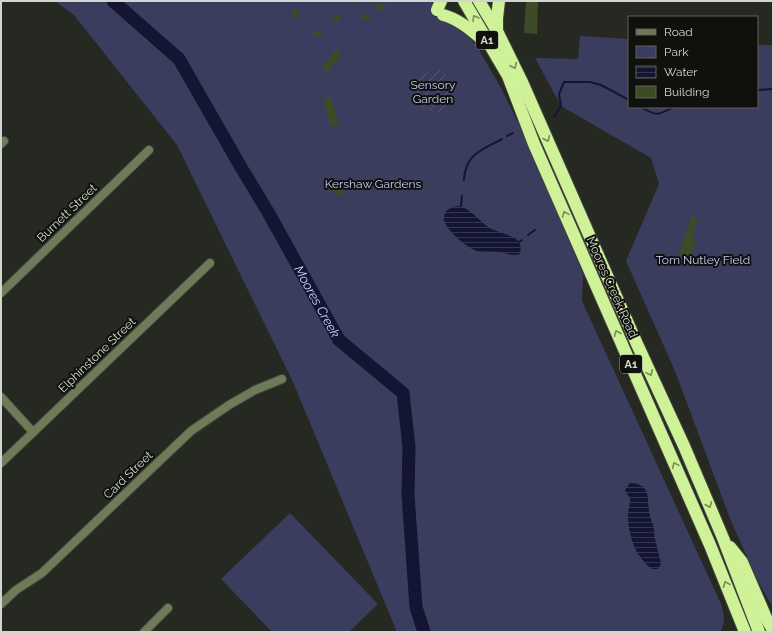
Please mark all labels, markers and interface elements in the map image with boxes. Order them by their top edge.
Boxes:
one-way arrow [472,15,479,22]
legend [628,16,758,108]
text: Road [664,25,693,39]
road number: A1 [476,31,498,49]
text: Park [664,45,689,59]
one-way arrow [509,62,517,69]
text: Water [664,65,698,79]
park label: Sensory Garden [411,78,456,106]
text: Building [664,85,710,99]
one-way arrow [542,135,550,142]
park label: Kershaw Gardens [325,177,422,191]
street label: Burnett Street [34,181,100,245]
one-way arrow [562,210,570,218]
street label: Moores Creek Road [583,234,641,340]
park label: Tom Nutley Field [656,253,750,267]
water label: Moores Creek [292,263,344,340]
street label: Elphinstone Street [56,315,138,395]
one-way arrow [614,329,622,336]
road number: A1 [620,355,642,373]
one-way arrow [645,369,653,377]
street label: Card Street [101,448,155,502]
one-way arrow [672,461,680,469]
one-way arrow [704,500,712,508]
one-way arrow [723,581,731,588]

